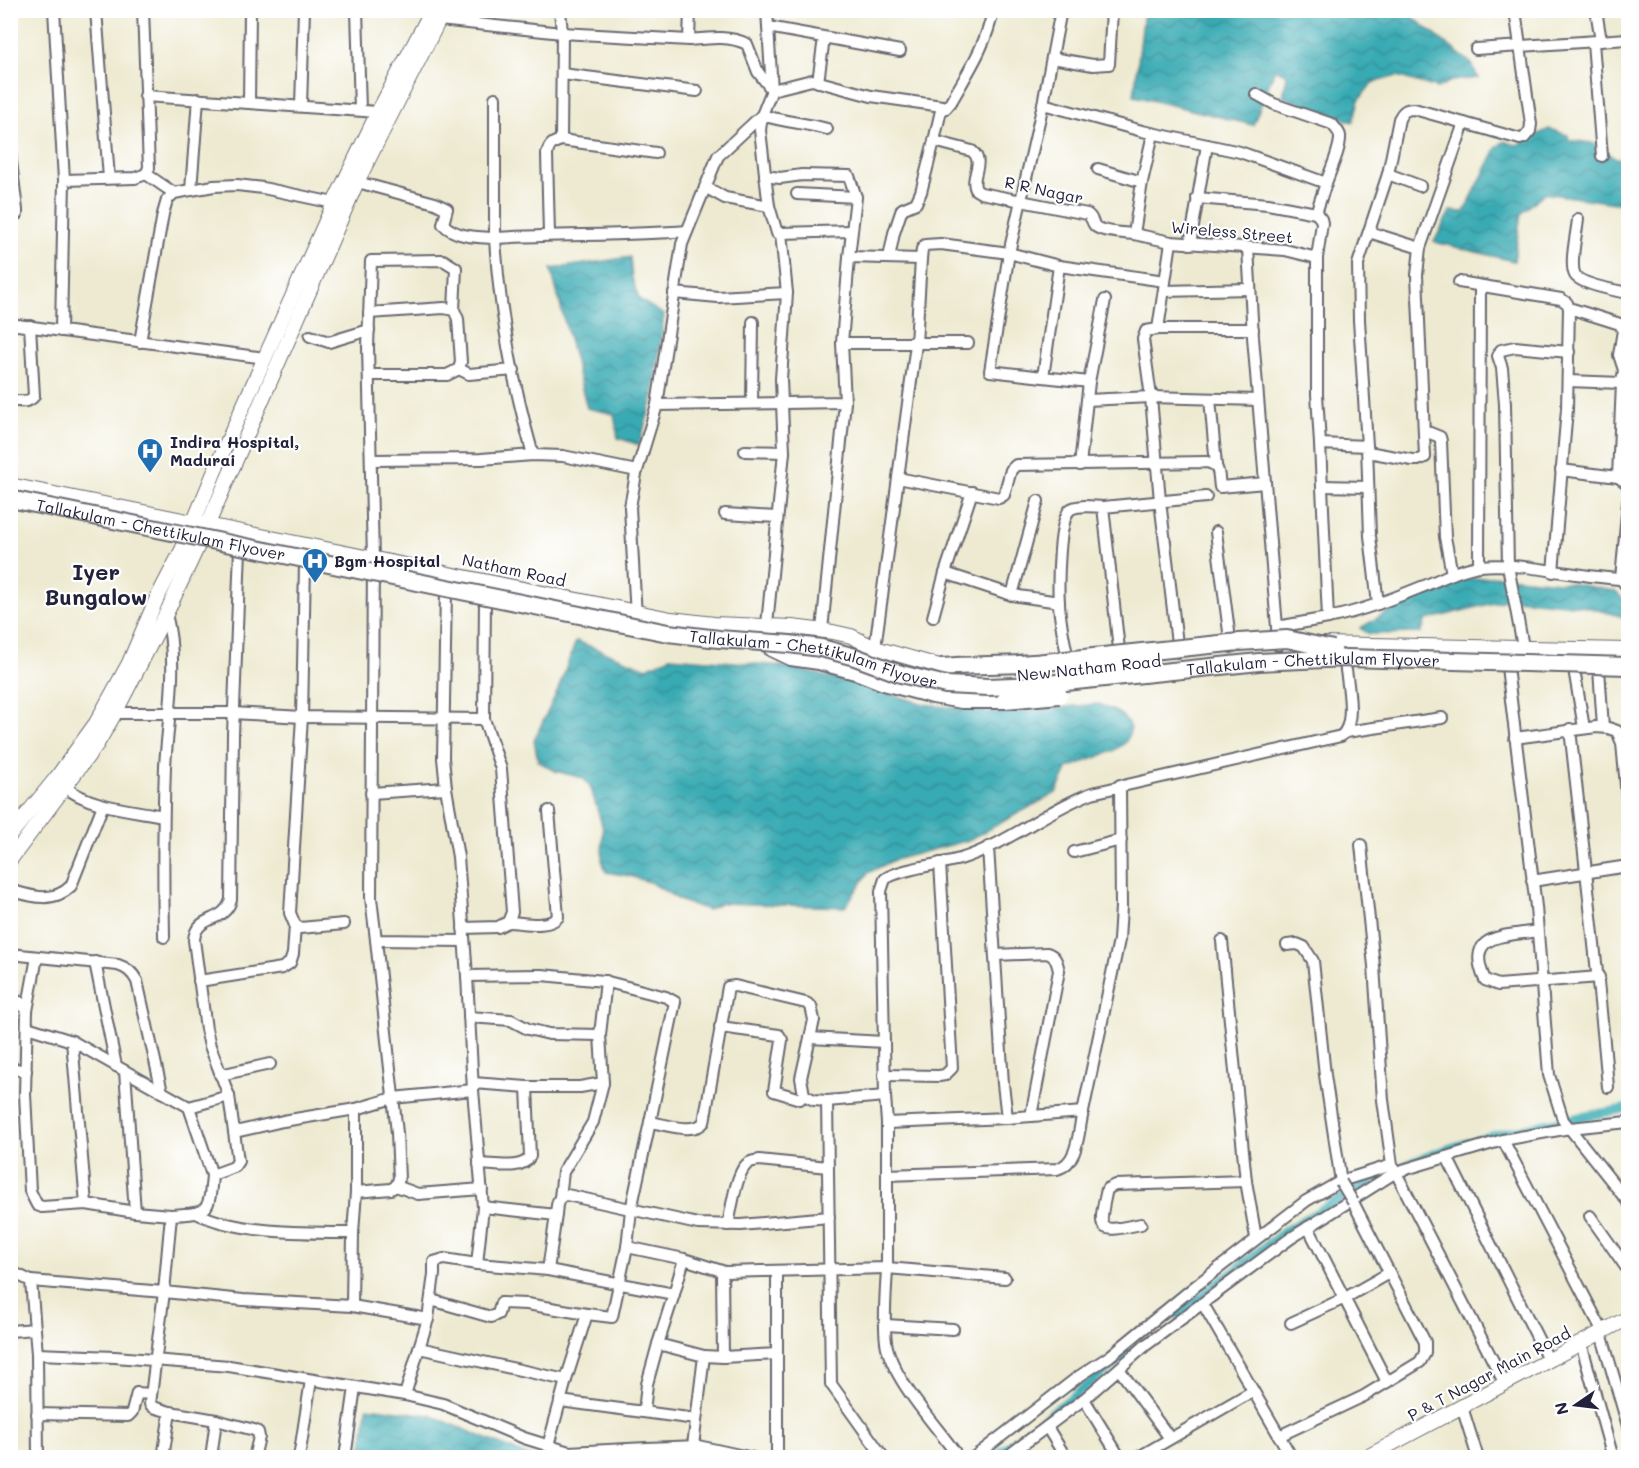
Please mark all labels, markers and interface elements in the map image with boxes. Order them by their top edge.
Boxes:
street label: R R Nagar [1003,171,1085,208]
street label: Wireless Street [1170,216,1294,247]
place label: Indira Hospital, Madurai [170,431,299,470]
hospital icon: Indira Hospital, Madurai [135,436,165,474]
street label: Tallakulam - Chettikulam Flyover [35,494,287,565]
hospital icon: Bgm Hospital [300,546,330,584]
street label: Natham Road [460,548,568,591]
place label: Bgm Hospital [334,550,440,571]
district label: Iyer Bungalow [45,557,147,611]
street label: Tallakulam - Chettikulam Flyover [688,625,940,693]
street label: Tallakulam - Chettikulam Flyover [1185,647,1440,679]
street label: New Natham Road [1016,649,1162,686]
street label: P & T Nagar Main Road [1404,1323,1574,1425]
north arrow [1546,1375,1606,1435]

